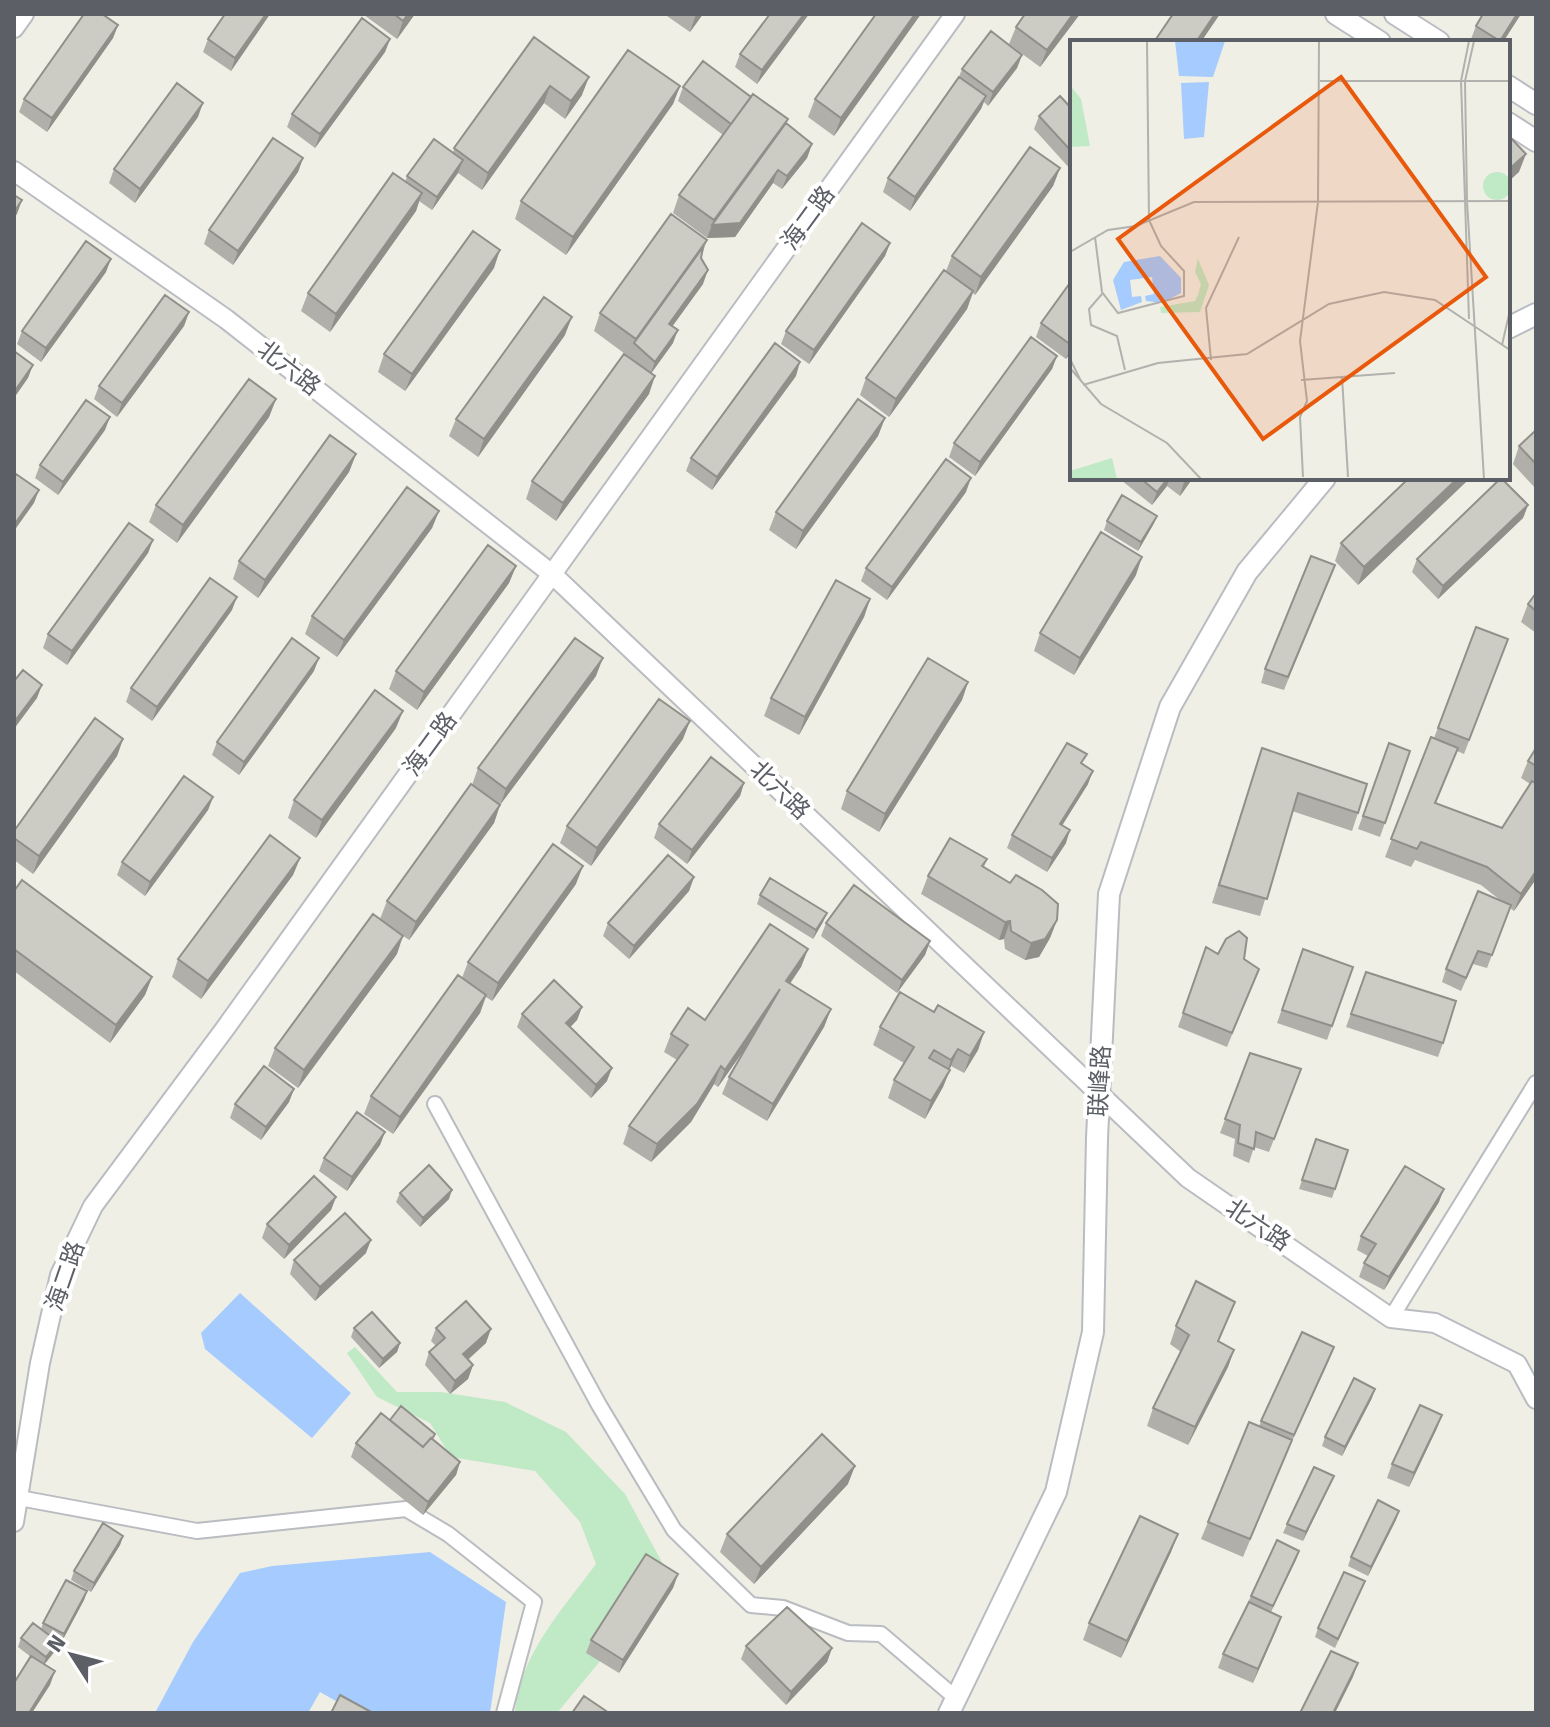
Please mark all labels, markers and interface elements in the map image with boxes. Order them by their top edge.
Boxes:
inset map [1070,40,1510,480]
street label: 海二路 [776,181,840,255]
street label: 北六路 [252,335,326,401]
street label: 海二路 [398,707,462,781]
street label: 北六路 [744,755,816,825]
street label: 联峰路 [1084,1044,1116,1118]
street label: 北六路 [1220,1193,1296,1257]
street label: 海二路 [40,1237,90,1315]
north arrow [32,1615,112,1695]
text: N [41,1630,71,1657]

